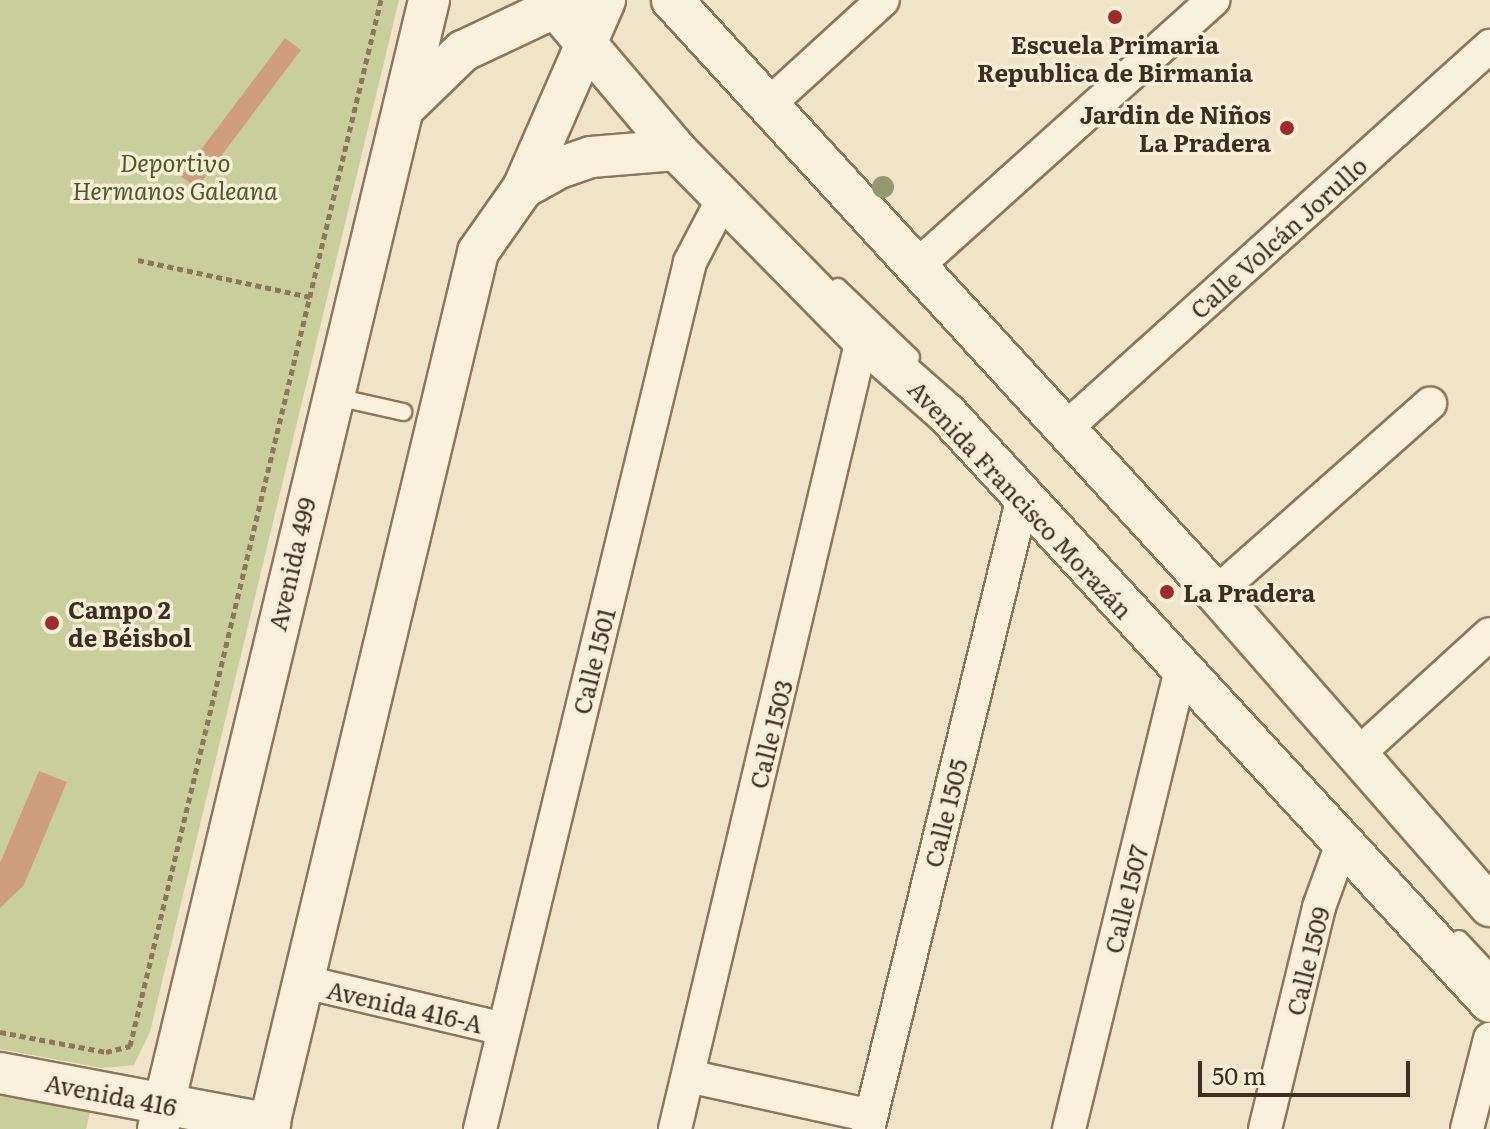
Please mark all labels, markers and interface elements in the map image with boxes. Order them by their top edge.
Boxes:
marker: Escuela Primaria Republica de Birmania [1106,8,1124,26]
place label: Escuela Primaria Republica de Birmania [977,30,1253,86]
place label: Jardin de Niños La Pradera [1080,100,1271,156]
marker: Jardin de Niños La Pradera [1278,119,1296,137]
park label: Deportivo Hermanos Galeana [72,148,278,204]
street label: Calle Volcán Jorullo [1184,150,1372,324]
street label: Avenida Francisco Morazán [903,374,1139,624]
street label: Avenida 499 [262,495,320,633]
place label: La Pradera [1183,578,1315,606]
marker: La Pradera [1158,583,1176,601]
place label: Campo 2 de Béisbol [68,595,192,651]
street label: Calle 1501 [566,605,620,717]
marker: Campo 2 de Béisbol [43,614,61,632]
street label: Calle 1503 [743,677,797,791]
street label: Calle 1505 [918,756,972,870]
street label: Calle 1507 [1098,842,1152,956]
street label: Calle 1509 [1280,904,1334,1018]
street label: Avenida 416-A [324,974,486,1038]
scale bar [1202,1045,1414,1095]
text: 50 m [1212,1057,1266,1092]
street label: Avenida 416 [43,1067,179,1121]

